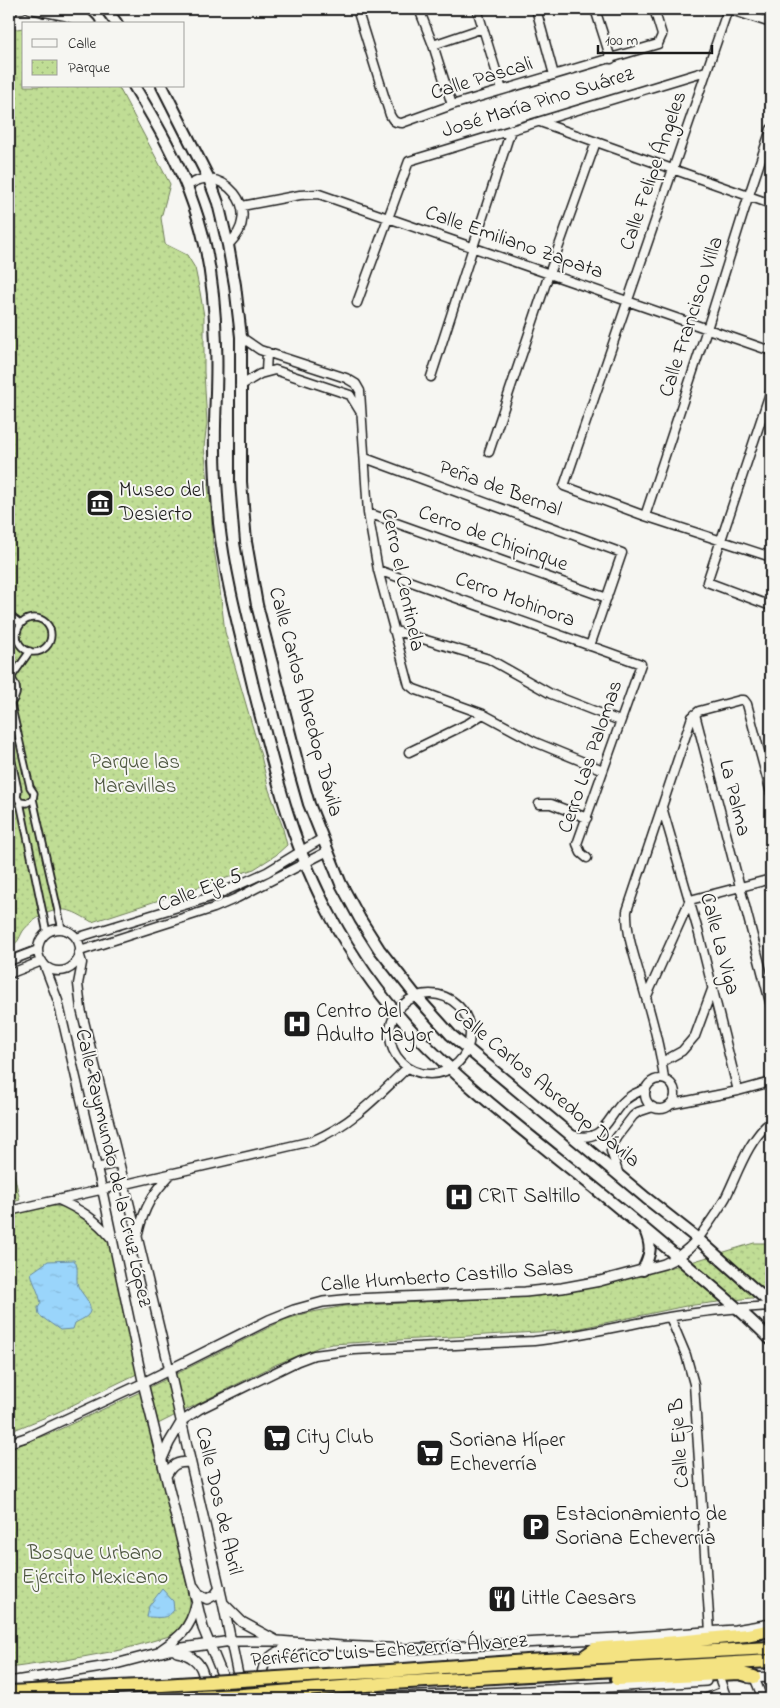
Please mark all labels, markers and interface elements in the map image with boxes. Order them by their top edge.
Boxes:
legend [22,22,185,88]
scale bar [598,22,711,54]
text: 100 m [605,30,638,52]
text: Calle [68,33,96,55]
street label: Calle Pascali [427,49,537,109]
text: Parque [68,57,110,79]
street label: José María Pino Suárez [438,59,638,147]
street label: Calle Felipe Ángeles [612,87,697,255]
street label: Calle Emiliano Zapata [421,198,607,288]
street label: Calle Francisco Villa [652,233,732,401]
street label: Peña de Bernal [434,453,566,525]
place label: Museo del Desierto [118,476,205,530]
museum icon: Museo del Desierto [85,488,115,518]
street label: Cerro de Chipinque [414,498,573,580]
street label: Cerro el Centinela [372,506,432,654]
street label: Cerro Mohinora [451,564,579,636]
street label: Calle Carlos Abredop Dávila [260,584,350,820]
street label: Cerro Las Palomas [551,676,631,838]
park label: Parque las Maravillas [90,748,180,802]
street label: La Palma [710,757,758,839]
street label: Calle Eje 5 [153,861,247,921]
street label: Calle La Viga [689,890,747,999]
place label: Centro del Adulto Mayor [316,997,434,1053]
street label: Calle Carlos Abredop Dávila [446,1001,646,1175]
hospital icon: Centro del Adulto Mayor [282,1009,312,1039]
street label: Calle Raymundo de la Cruz López [64,1026,160,1311]
hospital icon: CRIT Saltillo [444,1182,474,1212]
place label: CRIT Saltillo [478,1182,581,1212]
street label: Calle Humberto Castillo Salas [320,1253,574,1301]
street label: Calle Eje B [662,1397,698,1489]
supermarket icon: City Club [262,1423,292,1453]
place label: City Club [296,1423,373,1455]
street label: Calle Dos de Abril [186,1424,250,1578]
place label: Soriana Híper Echeverría [449,1426,566,1480]
supermarket icon: Soriana Híper Echeverría [415,1438,445,1468]
place label: Estacionamiento de Soriana Echeverría [555,1500,727,1554]
parking icon: Estacionamiento de Soriana Echeverría [521,1512,551,1542]
park label: Bosque Urbano Ejército Mexicano [22,1539,168,1593]
restaurant icon: Little Caesars [487,1584,517,1614]
place label: Little Caesars [521,1584,636,1614]
street label: Periférico Luis Echeverría Álvarez [250,1625,529,1676]

